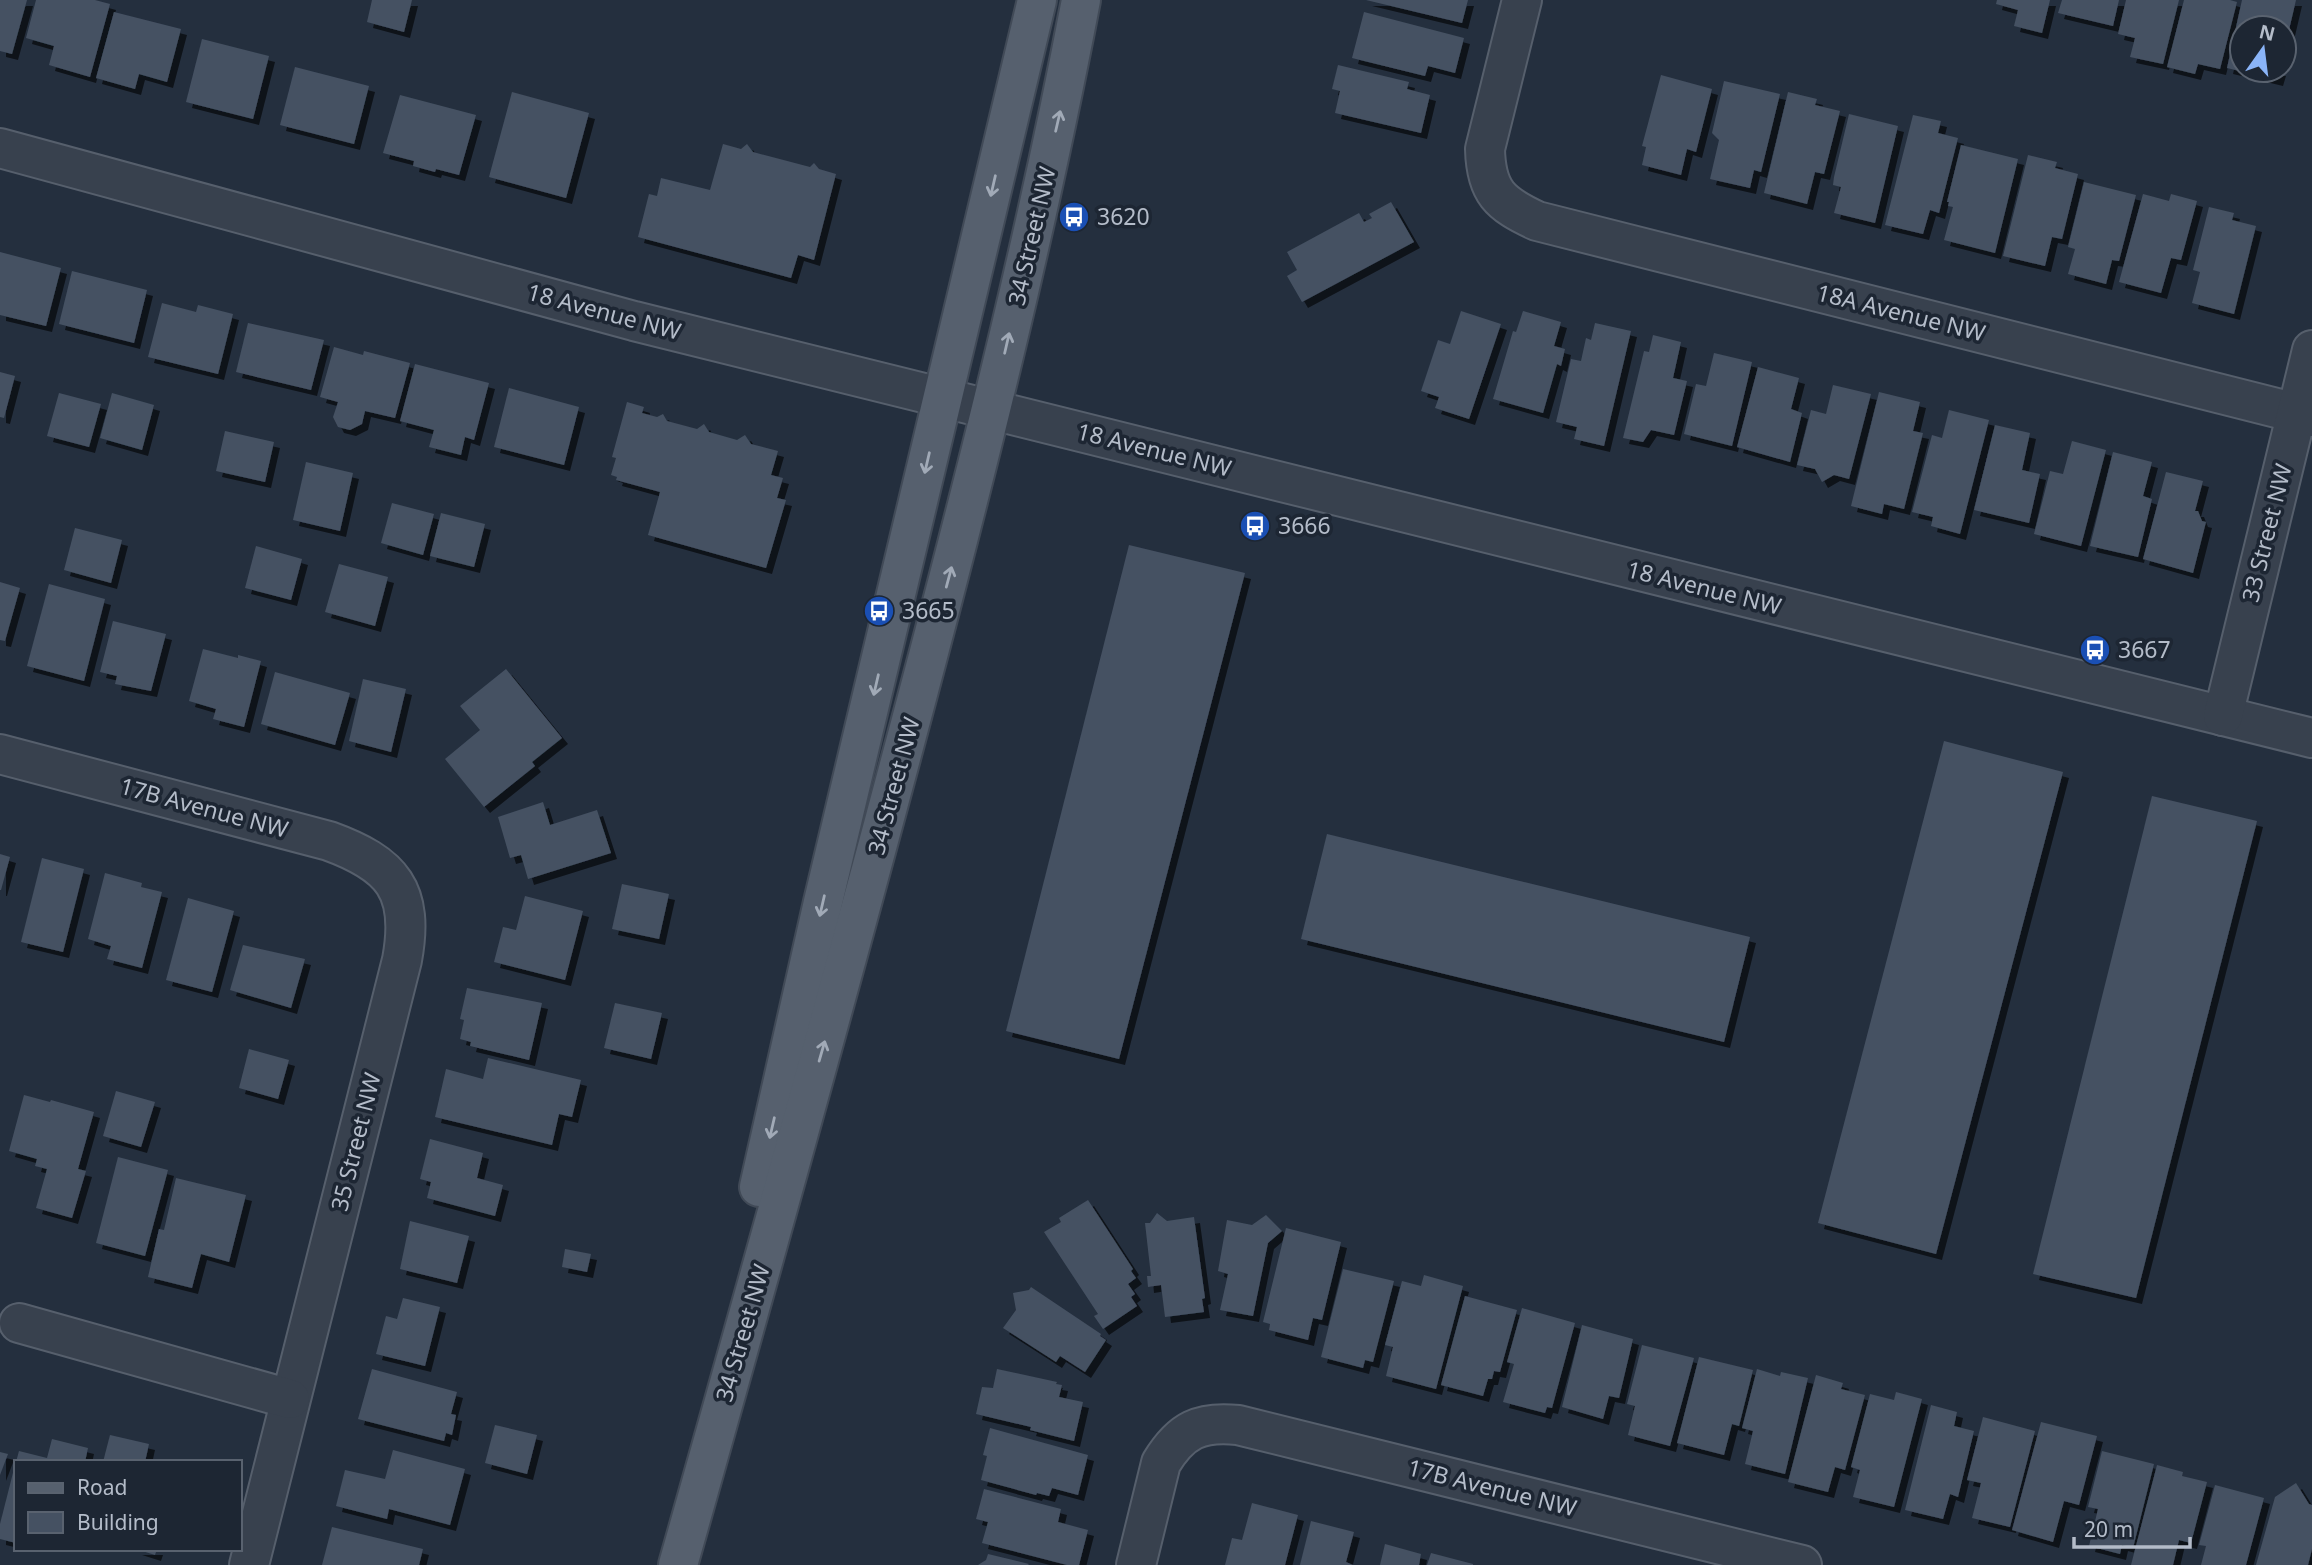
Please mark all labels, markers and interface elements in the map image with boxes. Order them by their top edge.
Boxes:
north arrow [2228,14,2298,84]
text: N [2256,18,2278,47]
one-way arrow [1051,110,1065,133]
street label: 34 Street NW [1000,163,1063,308]
one-way arrow [986,174,999,196]
bus stop icon: 3620 [1057,200,1091,234]
place label: 3620 [1097,200,1150,232]
street label: 18 Avenue NW [524,275,685,347]
street label: 18A Avenue NW [1814,276,1989,349]
one-way arrow [1001,332,1015,355]
street label: 18 Avenue NW [1074,414,1235,484]
one-way arrow [920,451,934,474]
street label: 33 Street NW [2233,460,2299,605]
bus stop icon: 3666 [1238,509,1272,543]
place label: 3666 [1278,509,1331,541]
street label: 18 Avenue NW [1624,552,1785,622]
one-way arrow [943,566,956,589]
bus stop icon: 3665 [862,594,896,628]
place label: 3665 [902,594,955,626]
bus stop icon: 3667 [2078,633,2112,667]
place label: 3667 [2118,633,2171,665]
one-way arrow [869,673,882,695]
street label: 34 Street NW [859,713,927,858]
street label: 17B Avenue NW [117,769,292,845]
one-way arrow [815,894,829,917]
one-way arrow [817,1040,830,1062]
street label: 35 Street NW [322,1069,388,1214]
one-way arrow [765,1116,779,1139]
street label: 34 Street NW [707,1260,777,1405]
street label: 17B Avenue NW [1405,1451,1581,1524]
legend [14,1460,242,1551]
text: Road [77,1473,127,1501]
scale bar [2074,1506,2190,1550]
text: Building [77,1508,159,1536]
text: 20 m [2084,1515,2133,1543]

